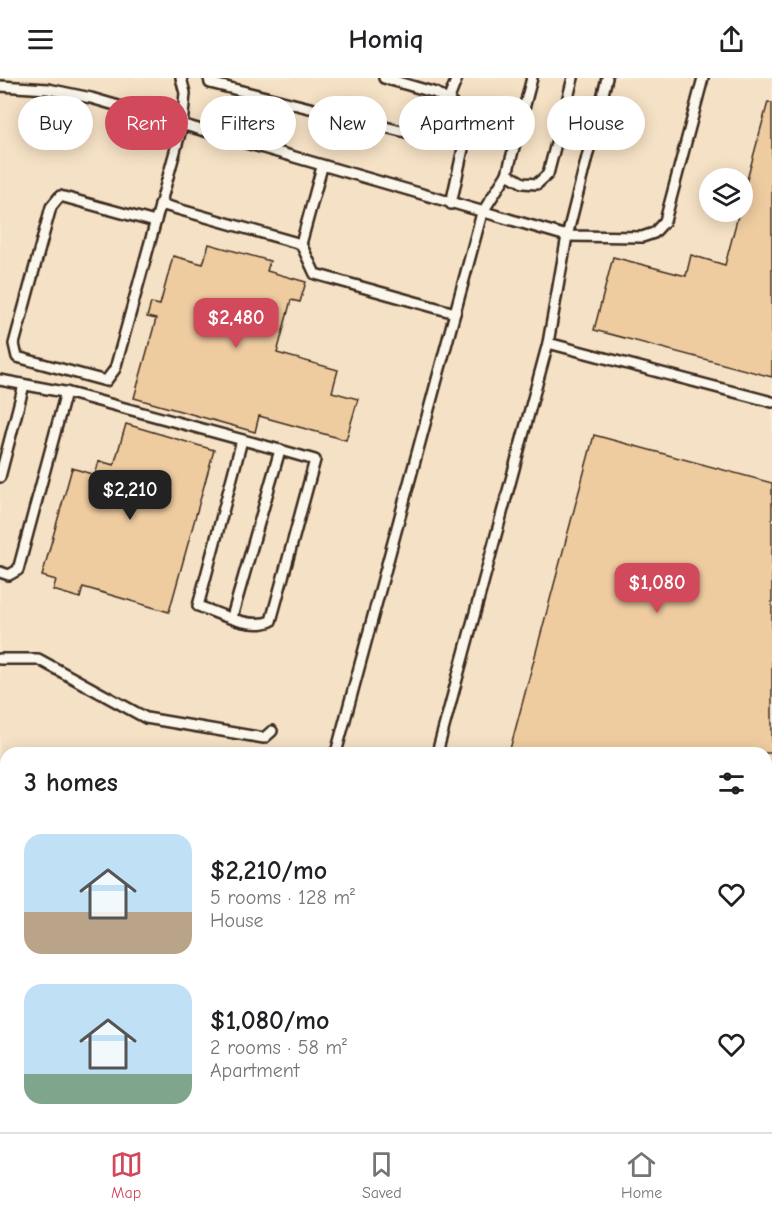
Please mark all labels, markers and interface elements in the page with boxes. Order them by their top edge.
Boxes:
icon: menu [24,23,57,56]
icon: share [715,23,748,56]
text: Homiq [348,24,424,55]
chip: Buy [18,96,93,150]
chip: Rent [105,96,188,150]
chip: Filters [200,96,296,150]
chip: New [308,96,387,150]
chip: Apartment [399,96,535,150]
chip: House [547,96,645,150]
map controls [699,168,753,222]
button: layers [699,168,753,222]
pin: $2,480 [187,298,285,349]
text: $2,480 [208,306,264,329]
pin: $2,210 [81,470,179,521]
text: $2,210 [102,478,158,501]
pin: $1,080 [608,563,706,614]
text: $1,080 [629,571,685,594]
icon: filters [715,767,748,800]
text: 3 homes [24,768,118,798]
text: $2,210/mo [210,856,327,886]
icon: home [72,858,144,930]
icon: heart [715,878,748,911]
text: 5 rooms · 128 m² [210,886,355,909]
text: House [210,909,264,932]
text: $1,080/mo [210,1006,329,1036]
icon: home [72,1008,144,1080]
icon: heart [715,1028,748,1061]
text: 2 rooms · 58 m² [210,1036,347,1059]
text: Apartment [210,1059,300,1082]
tab: Map [110,1148,143,1202]
tab: Saved [362,1148,402,1202]
tab: Home [621,1148,662,1202]

